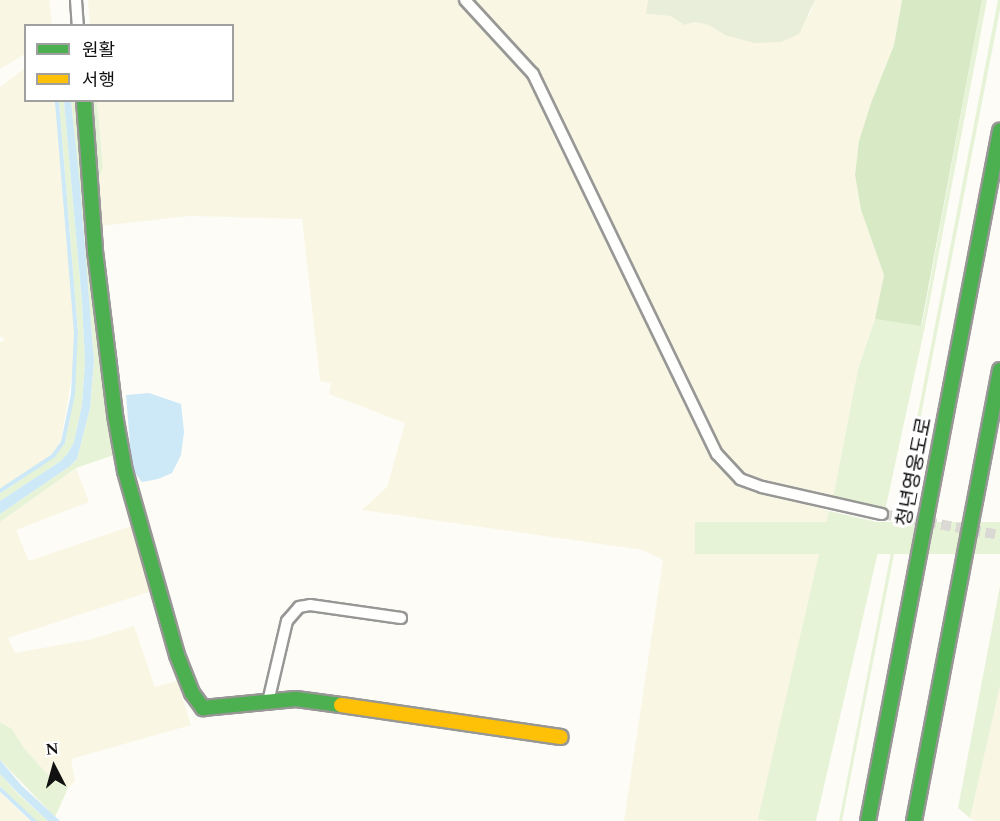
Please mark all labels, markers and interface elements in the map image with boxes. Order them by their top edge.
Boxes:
legend [24,24,234,102]
text: 원활 [82,37,115,64]
text: 서행 [82,67,115,94]
street label: 청년영웅도로 [893,416,937,528]
text: N [44,736,60,762]
north arrow [24,737,84,797]

